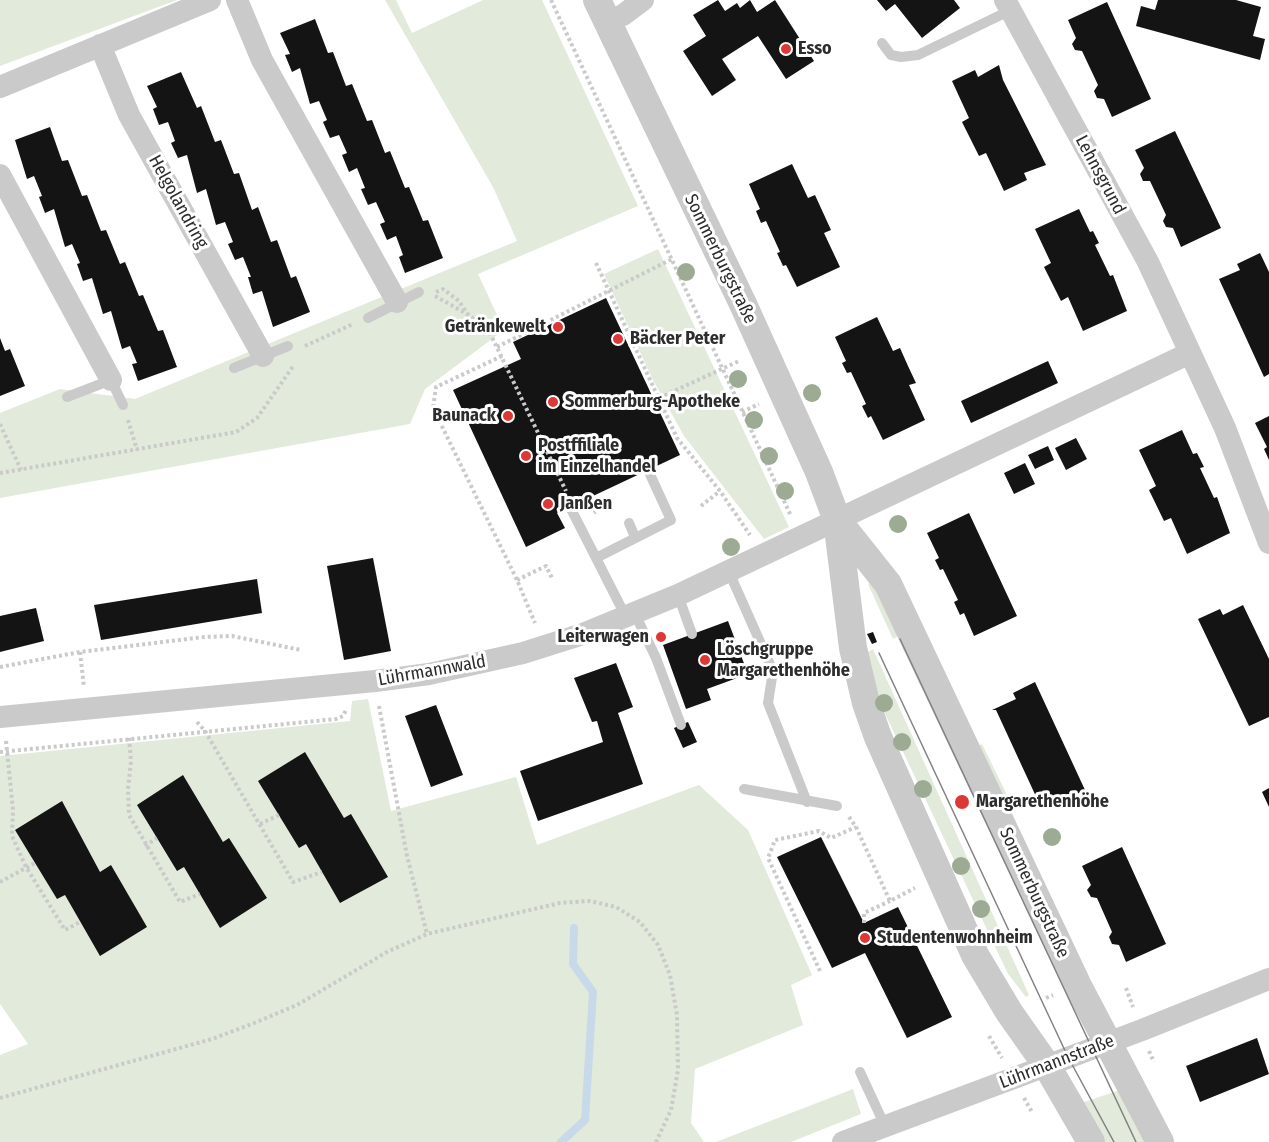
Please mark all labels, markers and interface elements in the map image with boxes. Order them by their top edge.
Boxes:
place label: Esso [798,38,832,60]
marker: Esso [779,42,793,56]
street label: Lehnsgrund [1070,132,1130,218]
street label: Helgolandring [143,151,213,253]
street label: Sommerburgstraße [679,191,761,327]
place label: Getränkewelt [445,316,546,338]
marker: Getränkewelt [551,320,565,334]
place label: Bäcker Peter [630,328,725,350]
marker: Bäcker Peter [611,332,625,346]
place label: Sommerburg-Apotheke [565,391,740,413]
marker: Sommerburg-Apotheke [546,395,560,409]
place label: Baunack [432,405,496,427]
marker: Baunack [501,409,515,423]
place label: Postffiliale im Einzelhandel [538,435,656,478]
marker: Postffiliale im Einzelhandel [519,449,533,463]
place label: Janßen [560,493,612,515]
marker: Janßen [541,497,555,511]
place label: Leiterwagen [558,626,649,648]
marker: Leiterwagen [654,630,668,644]
place label: Löschgruppe Margarethenhöhe [717,639,850,682]
street label: Lührmannwald [376,651,488,691]
marker: Löschgruppe Margarethenhöhe [698,653,712,667]
place label: Margarethenhöhe [976,791,1109,813]
marker: Margarethenhöhe [953,793,971,811]
street label: Sommerburgstraße [994,824,1074,962]
place label: Studentenwohnheim [877,927,1033,949]
marker: Studentenwohnheim [858,931,872,945]
street label: Lührmannstraße [997,1030,1117,1094]

